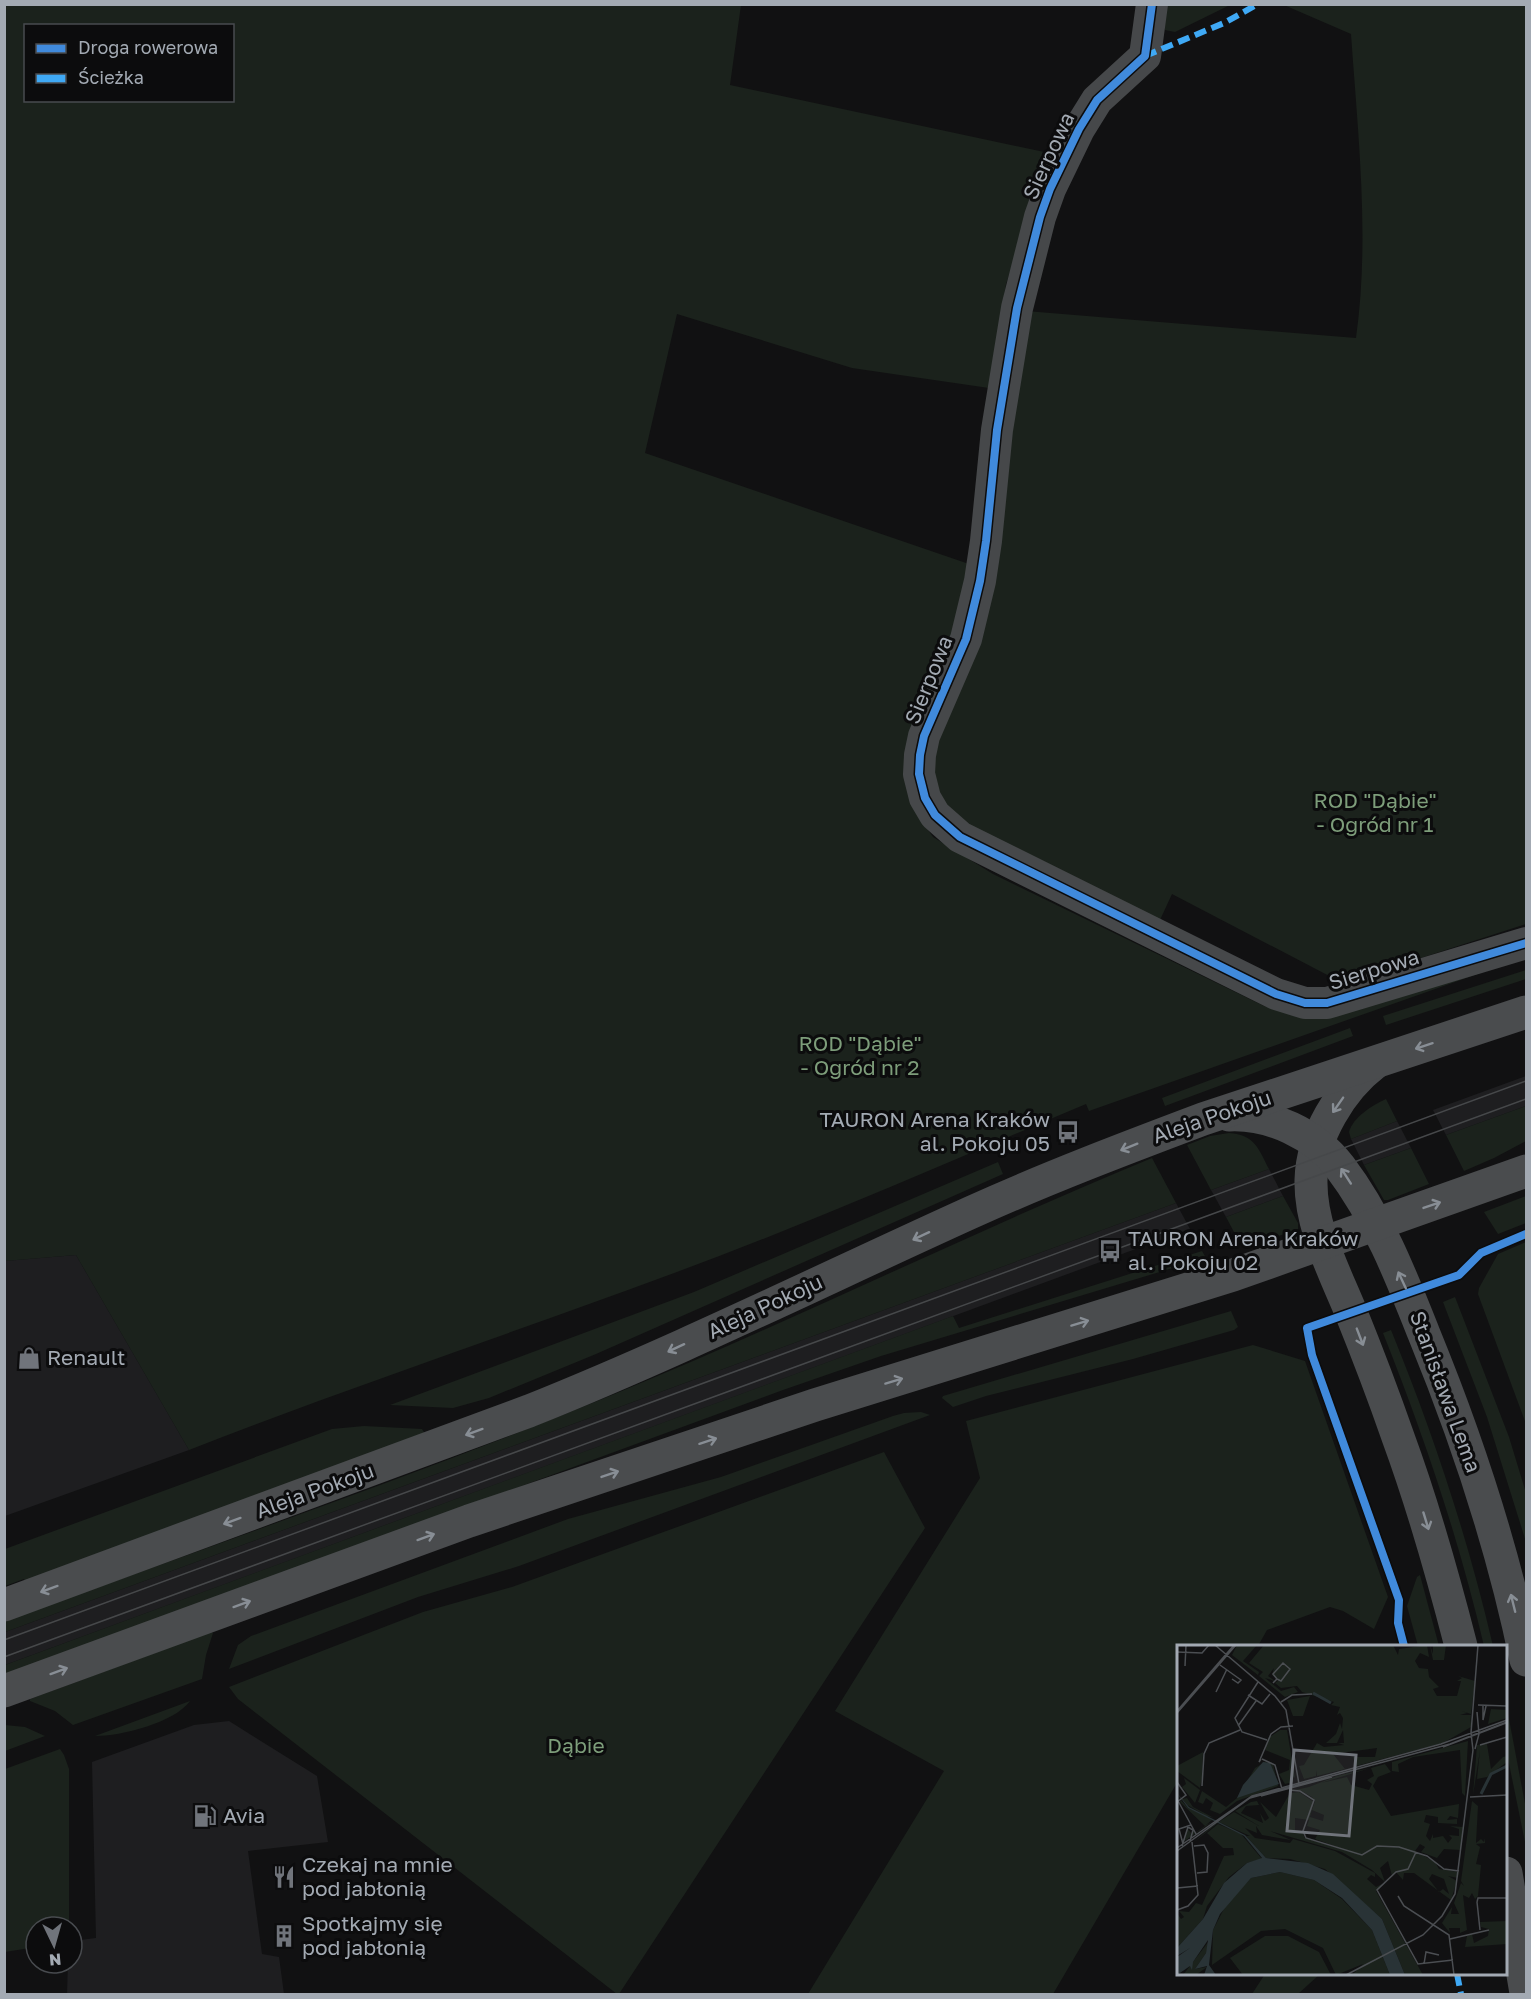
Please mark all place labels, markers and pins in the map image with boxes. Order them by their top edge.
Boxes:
place label: TAURON Arena Kraków al. Pokoju 05 [819,1106,1050,1156]
bus stop icon: TAURON Arena Kraków al. Pokoju 05 [1055,1119,1081,1145]
place label: TAURON Arena Kraków al. Pokoju 02 [1128,1225,1359,1275]
bus stop icon: TAURON Arena Kraków al. Pokoju 02 [1097,1238,1123,1264]
place label: Renault [47,1344,125,1370]
shop icon: Renault [16,1345,42,1371]
place label: Avia [223,1802,265,1828]
fuel station icon: Avia [192,1803,218,1829]
place label: Czekaj na mnie pod jabłonią [302,1851,453,1901]
restaurant icon: Czekaj na mnie pod jabłonią [271,1864,297,1890]
place label: Spotkajmy się pod jabłonią [302,1910,443,1960]
building icon: Spotkajmy się pod jabłonią [271,1923,297,1949]

